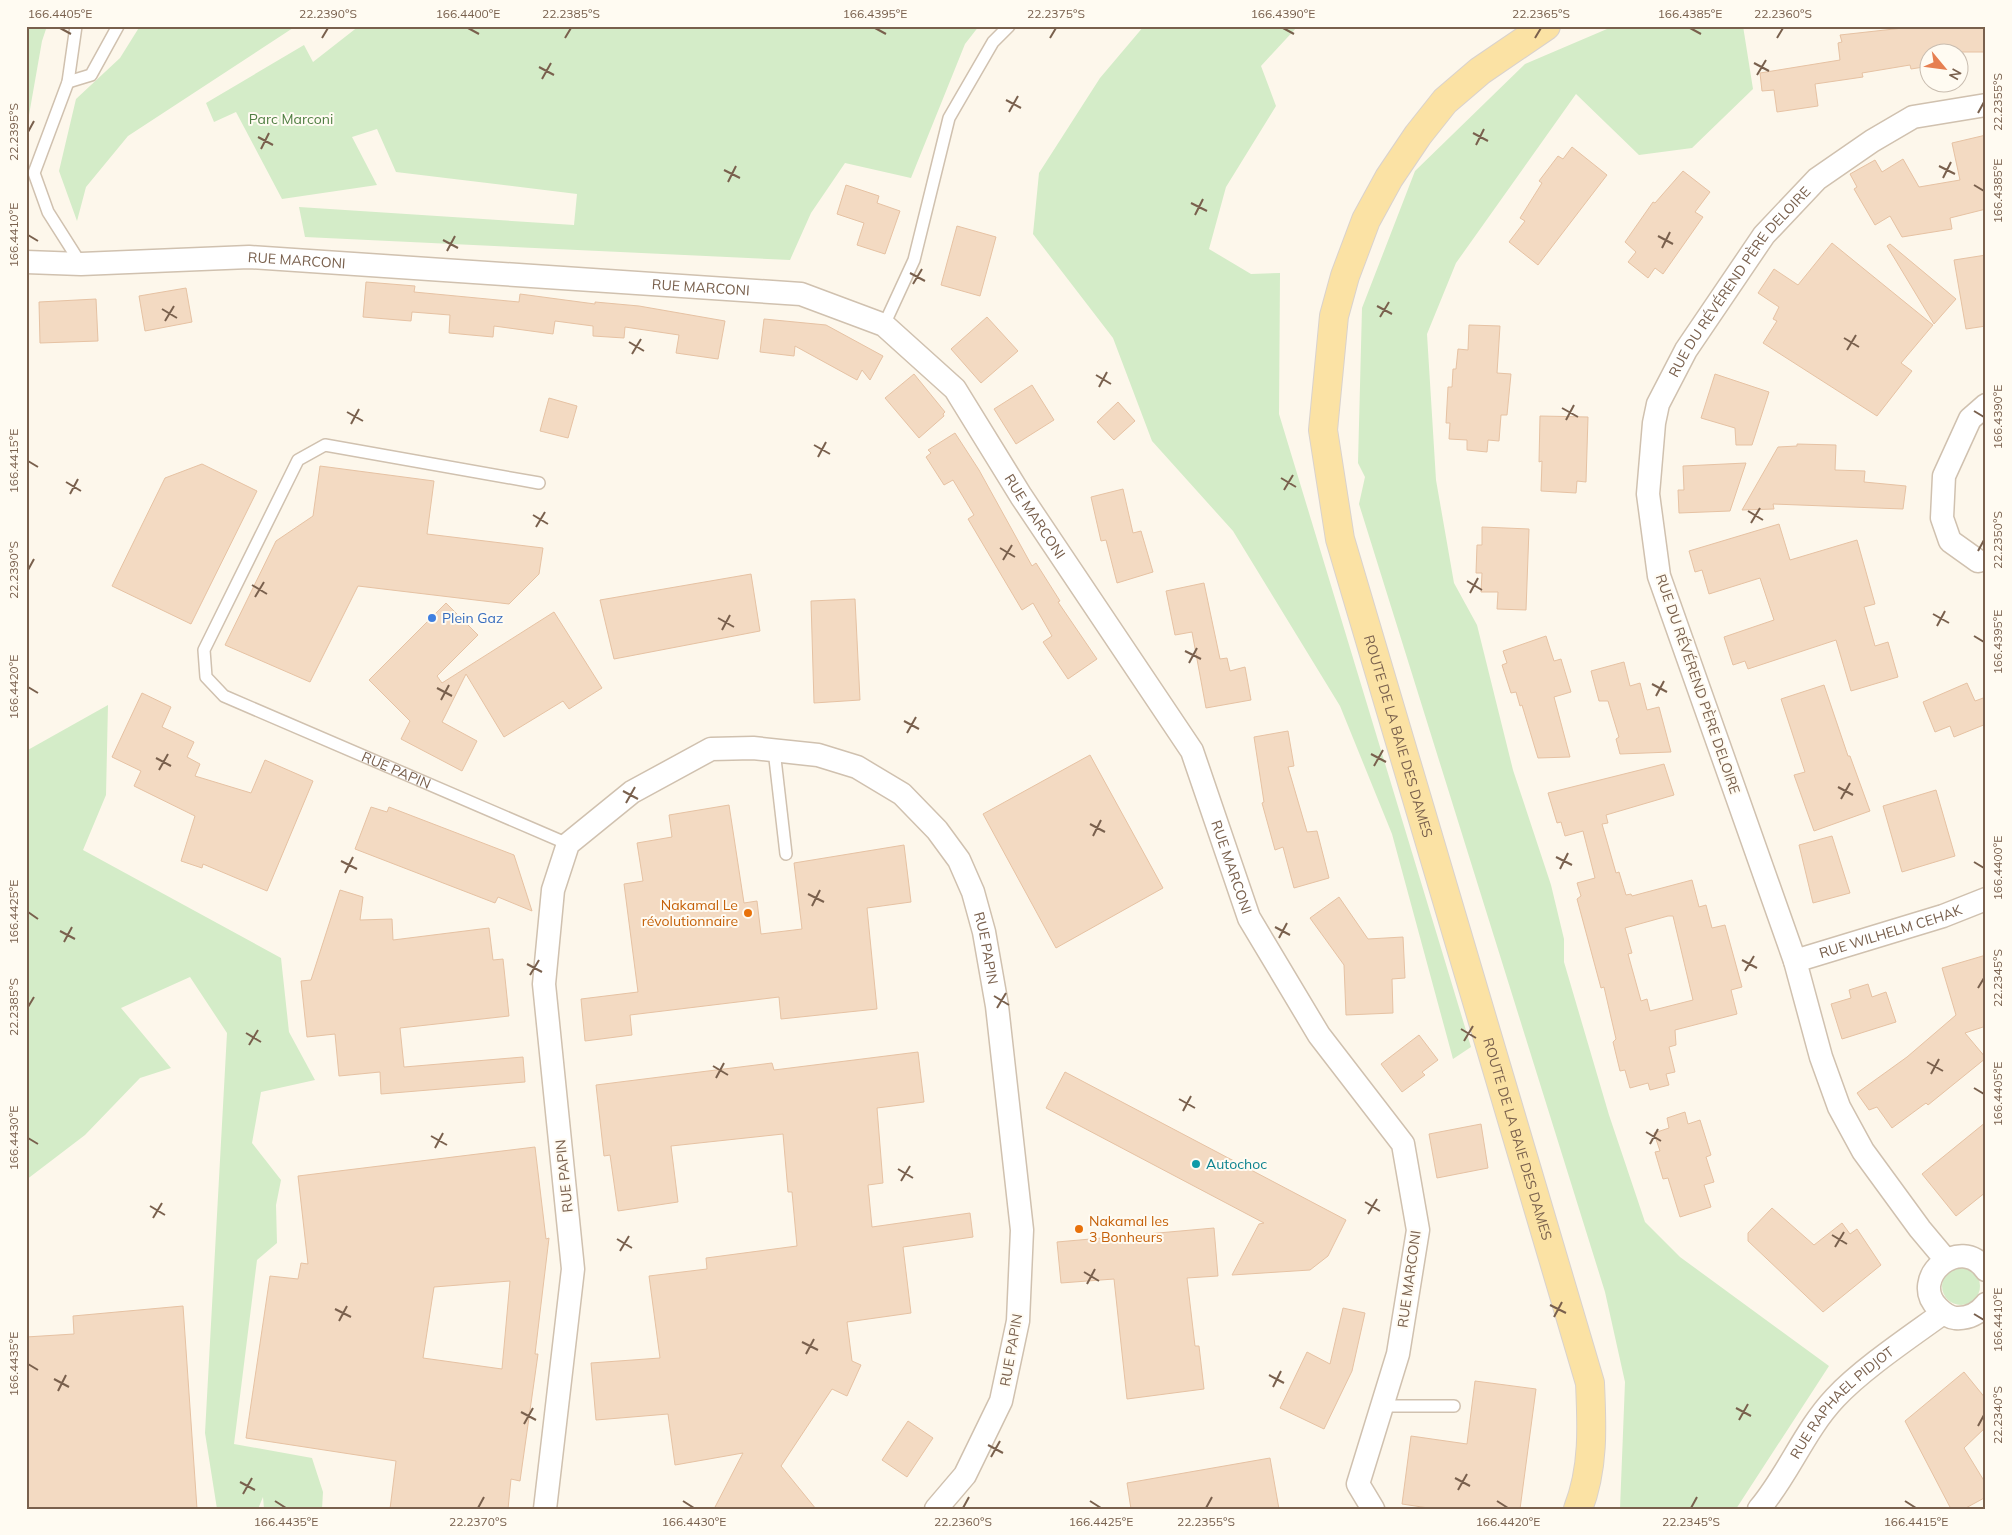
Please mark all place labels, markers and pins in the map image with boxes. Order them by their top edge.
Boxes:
place label: Plein Gaz [442,609,503,627]
marker: Plein Gaz [426,612,438,624]
place label: Nakamal Le révolutionnaire [642,896,738,930]
marker: Nakamal Le révolutionnaire [742,907,754,919]
place label: Autochoc [1206,1155,1267,1173]
marker: Autochoc [1190,1158,1202,1170]
place label: Nakamal les 3 Bonheurs [1089,1212,1169,1246]
marker: Nakamal les 3 Bonheurs [1073,1223,1085,1235]

